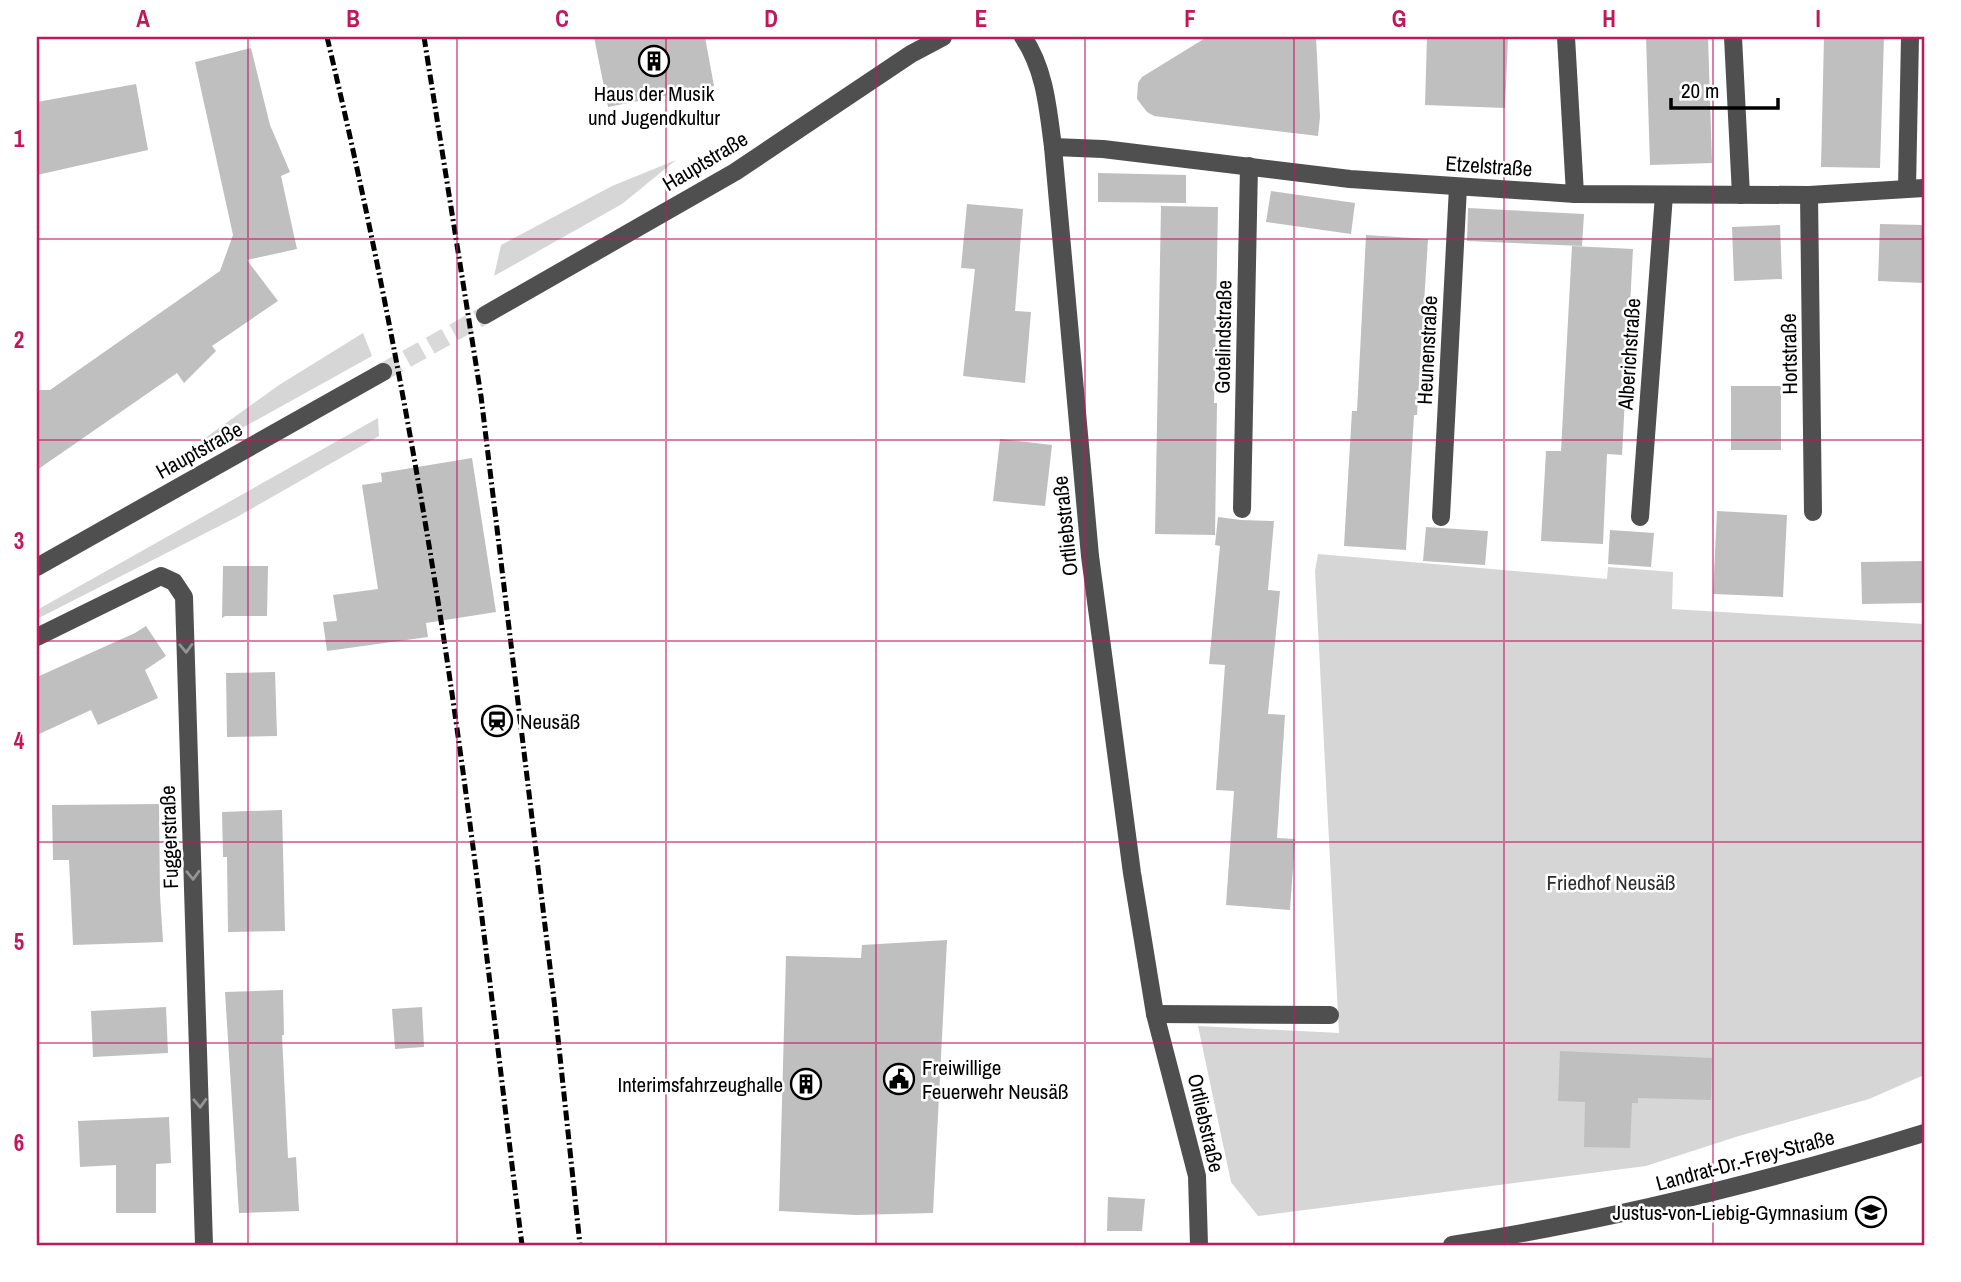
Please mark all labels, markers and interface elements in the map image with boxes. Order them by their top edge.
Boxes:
text: A [136,3,150,34]
text: B [346,3,360,34]
text: C [555,3,569,34]
text: D [764,3,778,34]
text: E [975,3,987,34]
text: F [1184,3,1196,34]
text: G [1392,3,1406,34]
text: H [1602,3,1616,34]
text: I [1815,3,1821,34]
building icon: Haus der Musik und Jugendkultur [637,44,671,78]
scale bar [1671,66,1777,110]
text: 20 m [1681,76,1719,105]
place label: Haus der Musik und Jugendkultur [588,79,720,132]
text: 1 [14,123,25,154]
street label: Hauptstraße [657,124,753,198]
street label: Etzelstraße [1445,148,1533,184]
street label: Gotelindstraße [1208,280,1238,394]
street label: Heunenstraße [1410,295,1444,405]
street label: Alberichstraße [1611,297,1647,412]
street label: Hortstraße [1774,313,1804,395]
text: 2 [14,324,24,355]
street label: Hauptstraße [151,414,247,486]
street label: Ortliebstraße [1045,475,1085,577]
text: 3 [14,525,24,556]
one-way arrow [179,643,194,654]
station icon: Neusäß [480,704,514,738]
place label: Neusäß [520,707,580,736]
text: 4 [14,725,25,756]
street label: Fuggerstraße [153,785,185,889]
park label: Friedhof Neusäß [1546,868,1676,897]
one-way arrow [185,870,201,881]
text: 5 [14,926,24,957]
place label: Freiwillige Feuerwehr Neusäß [922,1053,1069,1106]
public building icon: Freiwillige Feuerwehr Neusäß [882,1062,916,1096]
building icon: Interimsfahrzeughalle [789,1067,823,1101]
place label: Interimsfahrzeughalle [617,1070,783,1099]
street label: Ortliebstraße [1181,1071,1231,1175]
one-way arrow [192,1097,207,1108]
street label: Landrat-Dr.-Frey-Straße [1653,1122,1837,1198]
text: 6 [14,1127,24,1158]
school or university icon: Justus-von-Liebig-Gymnasium [1854,1195,1888,1229]
place label: Justus-von-Liebig-Gymnasium [1613,1198,1848,1227]

